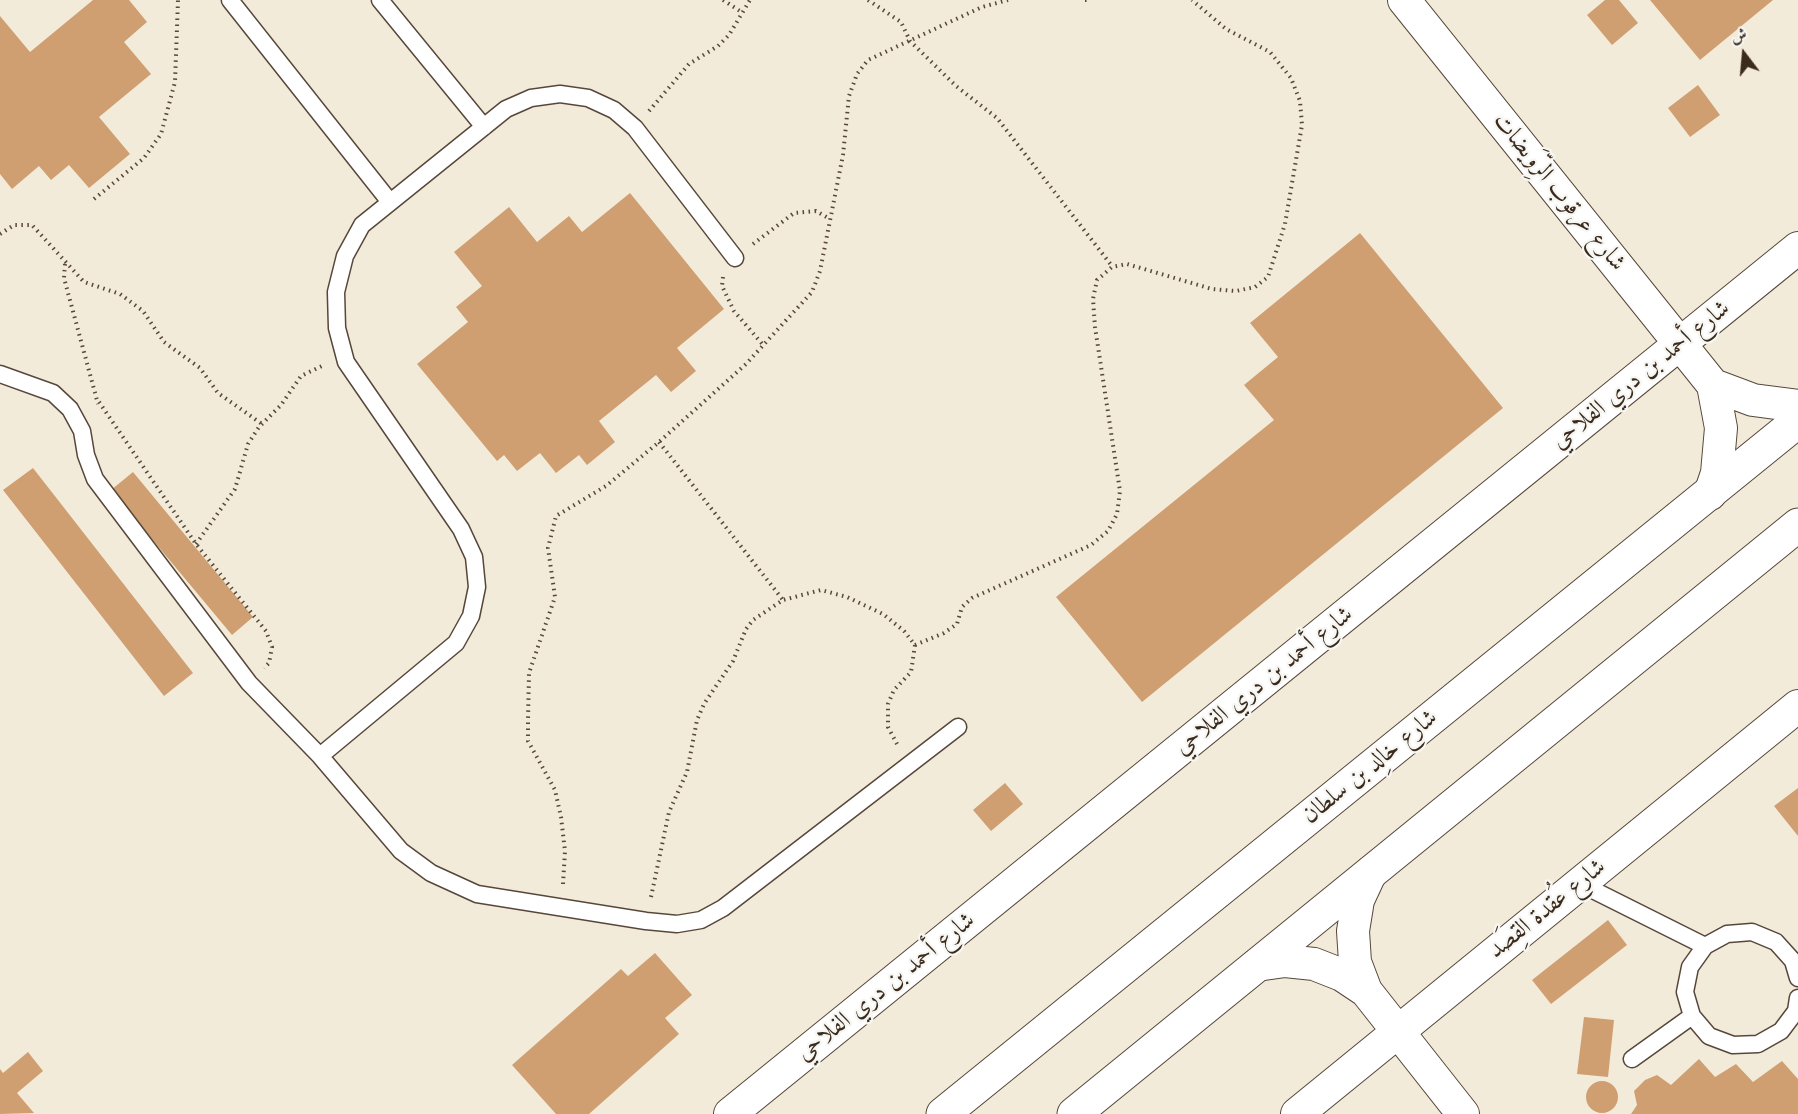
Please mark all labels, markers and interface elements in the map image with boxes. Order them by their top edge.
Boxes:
north arrow [1714,24,1774,84]
text: ش [1729,27,1749,47]
street label: شارع عرقوب الرِّوَيضات [1486,107,1632,277]
street label: شارع أحمد بن دري الفلاحي [1546,294,1736,456]
street label: شارع أحمد بن دري الفلاحي [1169,600,1359,762]
street label: شارع خالِد بن سلطان [1297,704,1443,830]
street label: شارع عُقدة القِصَد [1482,853,1612,965]
street label: شارع أحمد بن دري الفلاحي [791,906,981,1068]

